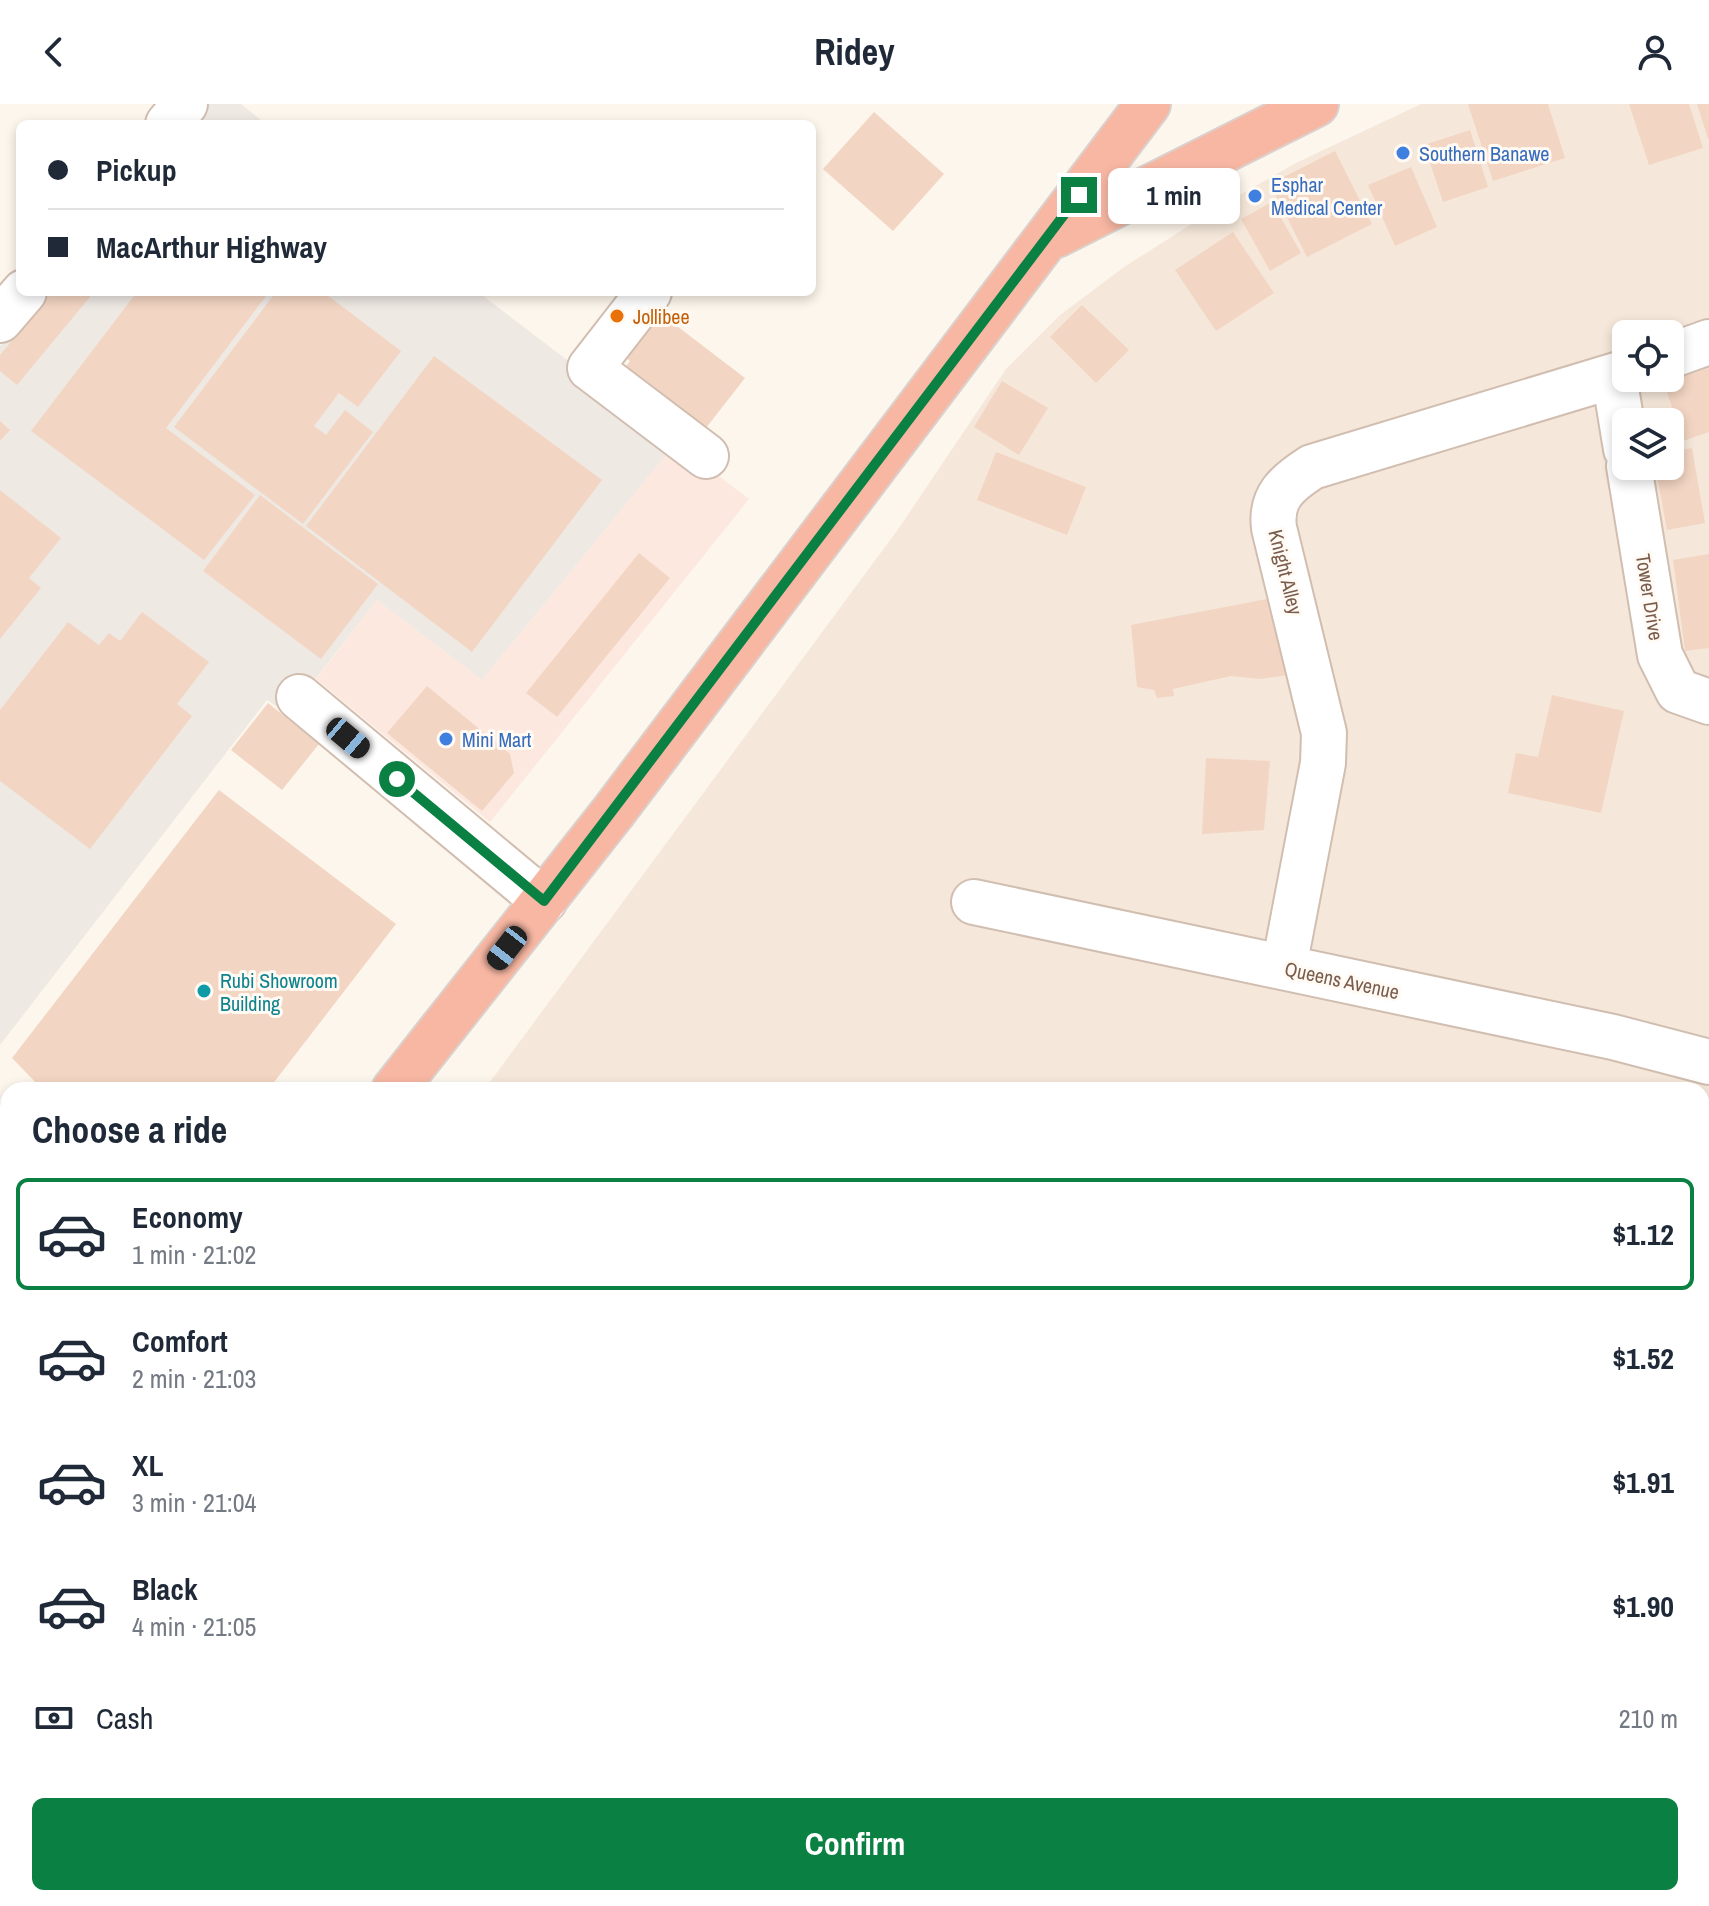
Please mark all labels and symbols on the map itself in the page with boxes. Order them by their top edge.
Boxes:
place label: Southern Banawe [1419,140,1549,167]
marker: Southern Banawe [1394,144,1412,162]
callout: 1 min [1107,167,1239,223]
place label: Esphar Medical Center [1271,171,1383,221]
route end [1061,177,1097,213]
marker: Esphar Medical Center [1246,187,1264,205]
place label: Jollibee [633,303,690,330]
marker: Jollibee [608,307,626,325]
street label: Knight Alley [1262,527,1310,618]
street label: Tower Drive [1630,552,1670,642]
car [322,713,374,763]
place label: Mini Mart [462,726,532,753]
marker: Mini Mart [437,730,455,748]
route start [379,761,415,797]
car [483,922,531,974]
street label: Queens Avenue [1282,955,1402,1005]
place label: Rubi Showroom Building [220,967,338,1017]
marker: Rubi Showroom Building [195,982,213,1000]

